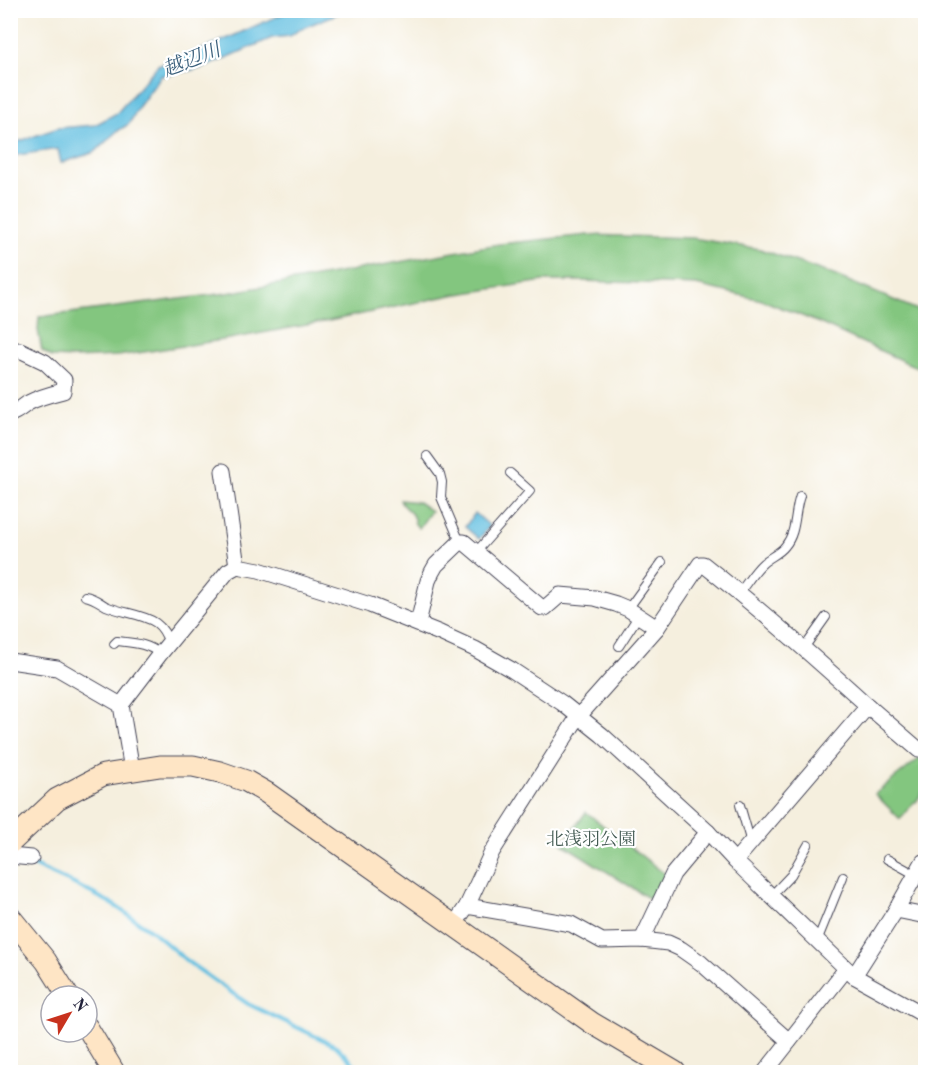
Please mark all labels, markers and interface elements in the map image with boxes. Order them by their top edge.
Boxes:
water label: 越辺川 [160,38,225,82]
park label: 北浅羽公園 [546,829,636,849]
north arrow [39,984,99,1044]
text: N [69,996,90,1016]

